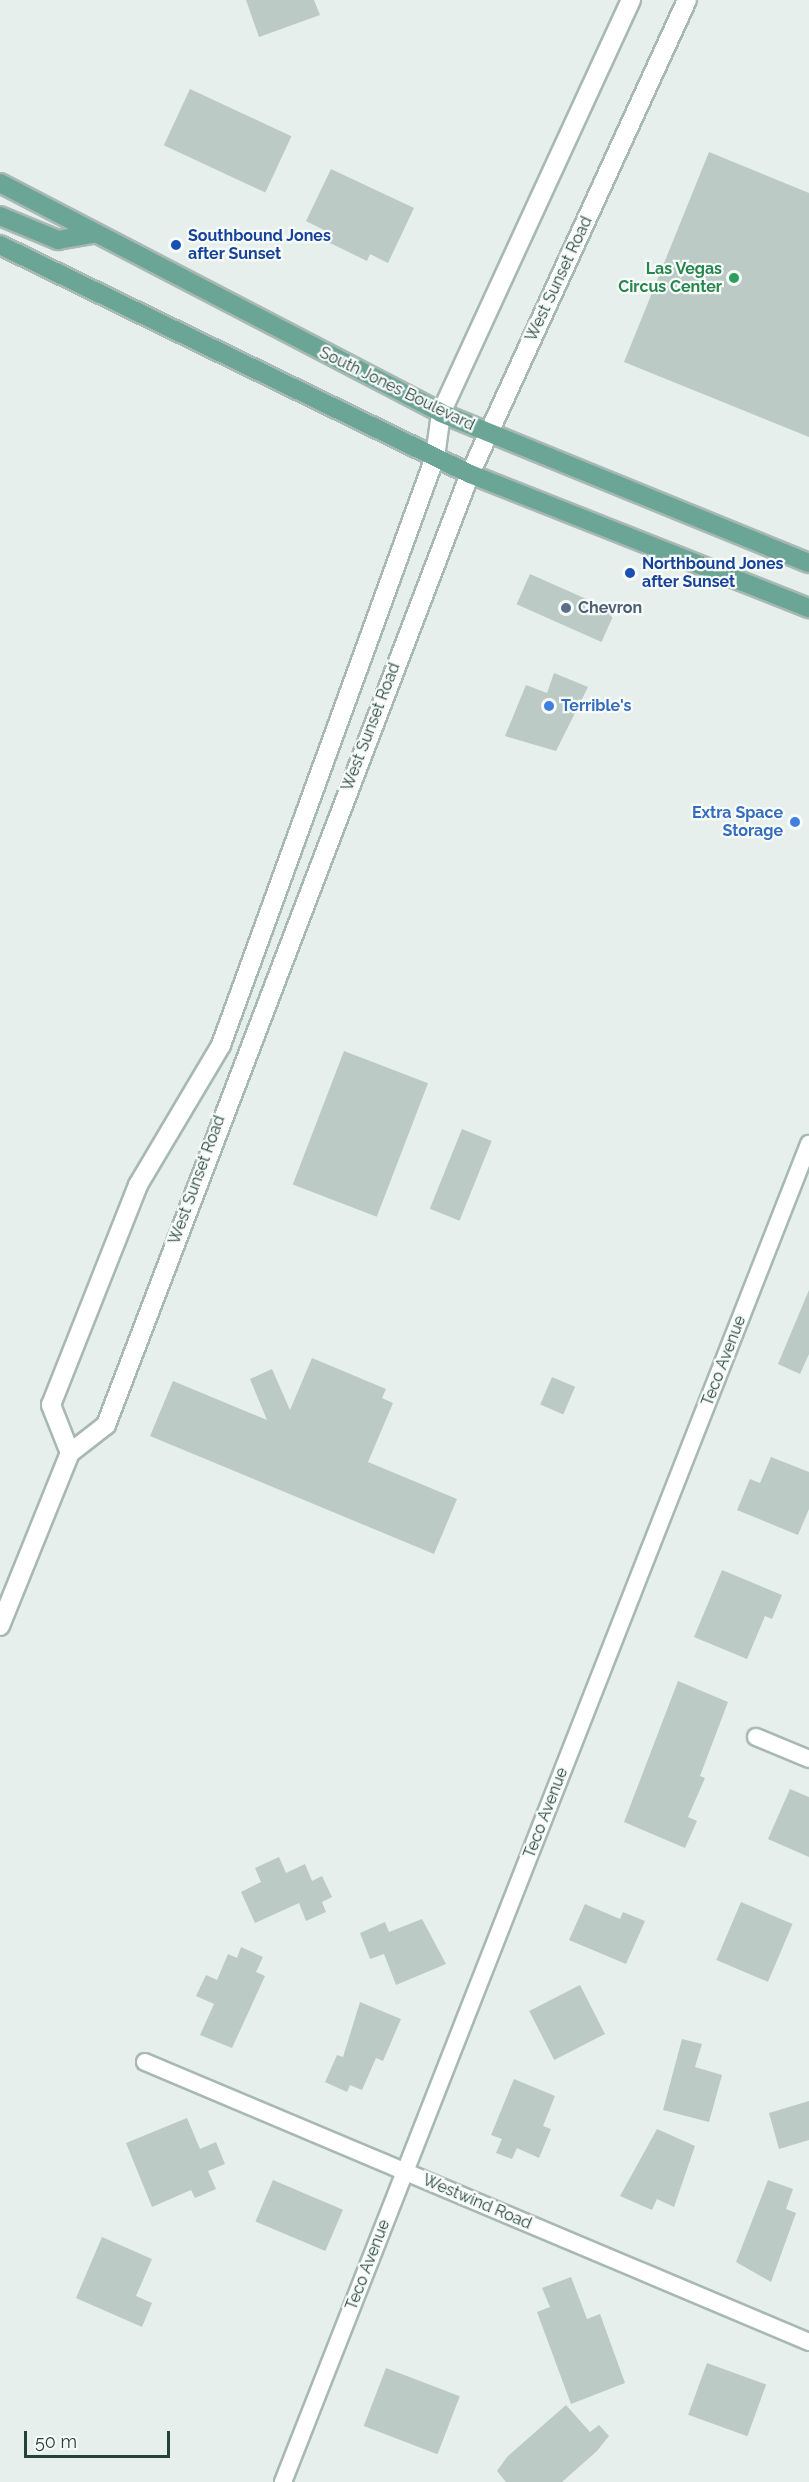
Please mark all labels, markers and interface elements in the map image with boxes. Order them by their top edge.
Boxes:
street label: West Sunset Road [522,213,596,345]
place label: Southbound Jones after Sunset [188,226,331,264]
marker: Southbound Jones after Sunset [169,238,183,252]
place label: Las Vegas Circus Center [618,259,722,297]
marker: Las Vegas Circus Center [727,271,741,285]
street label: South Jones Boulevard [316,343,478,435]
place label: Northbound Jones after Sunset [642,554,784,592]
marker: Northbound Jones after Sunset [623,566,637,580]
place label: Chevron [578,598,642,618]
marker: Chevron [559,601,573,615]
street label: West Sunset Road [338,660,404,794]
place label: Terrible's [561,696,631,716]
marker: Terrible's [542,699,556,713]
place label: Extra Space Storage [692,803,783,841]
marker: Extra Space Storage [788,815,802,829]
street label: West Sunset Road [165,1113,229,1247]
street label: Teco Avenue [698,1313,750,1409]
street label: Teco Avenue [520,1765,572,1861]
street label: Westwind Road [420,2170,534,2234]
street label: Teco Avenue [342,2217,394,2313]
scale bar [27,2419,172,2457]
text: 50 m [35,2431,77,2452]

